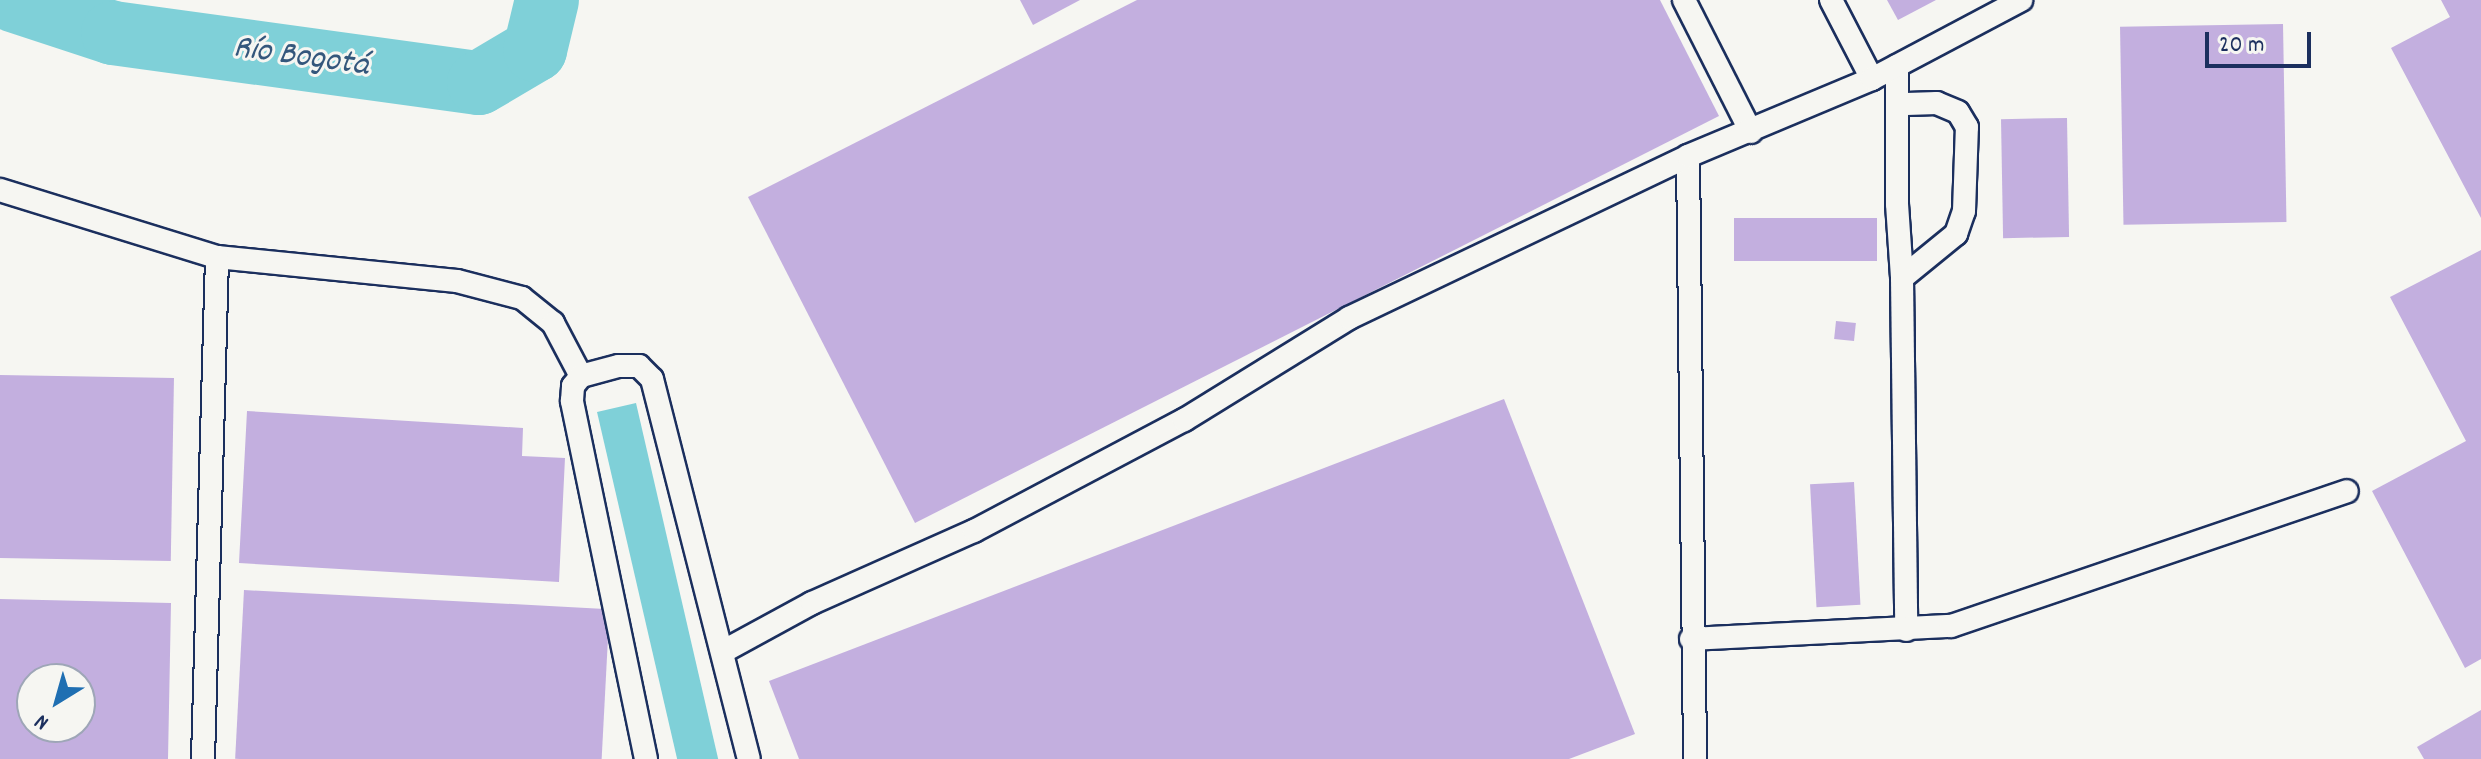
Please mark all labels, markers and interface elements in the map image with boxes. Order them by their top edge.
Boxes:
scale bar [2209,16,2315,66]
water label: Río Bogotá [231,28,371,88]
text: 20 m [2219,29,2265,63]
north arrow [16,663,96,743]
text: N [29,705,56,737]

